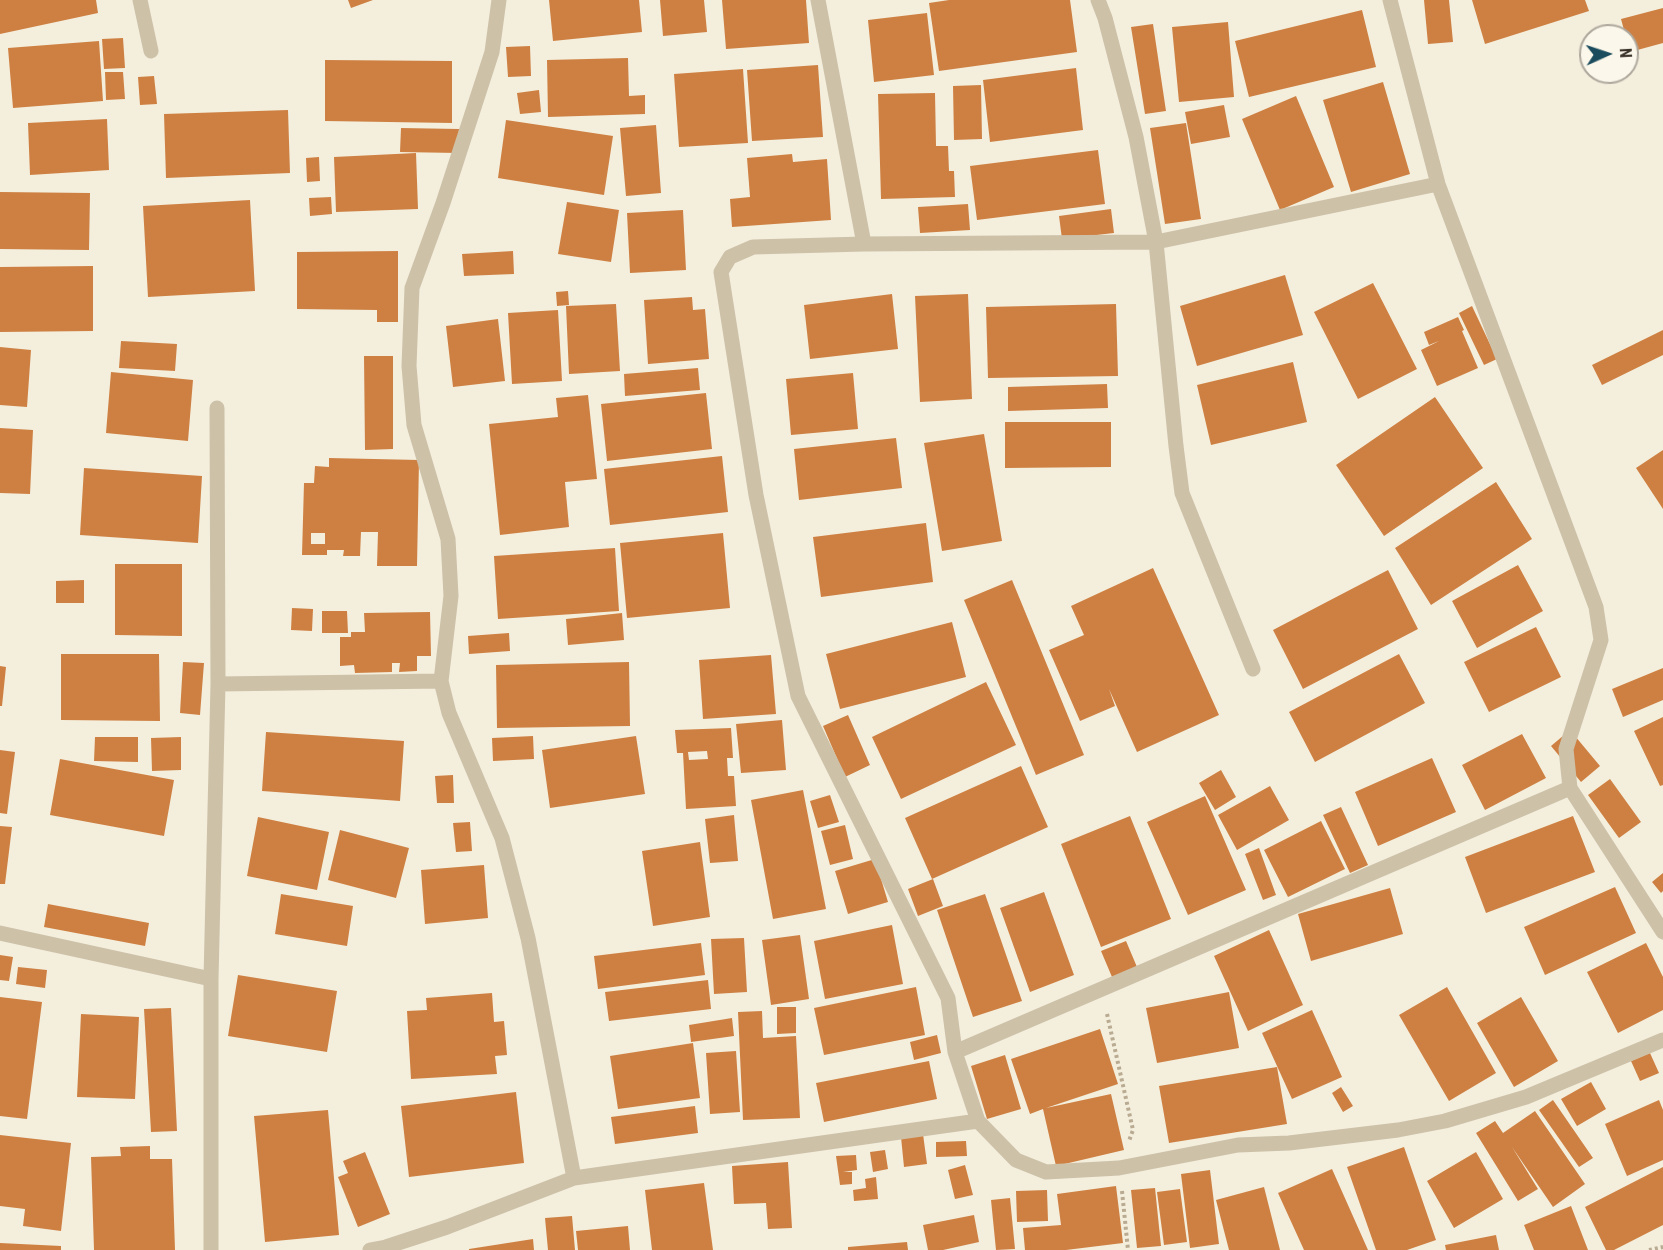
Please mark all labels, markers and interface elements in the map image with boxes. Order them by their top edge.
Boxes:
north arrow [1579,24,1639,84]
text: N [1616,48,1635,59]

